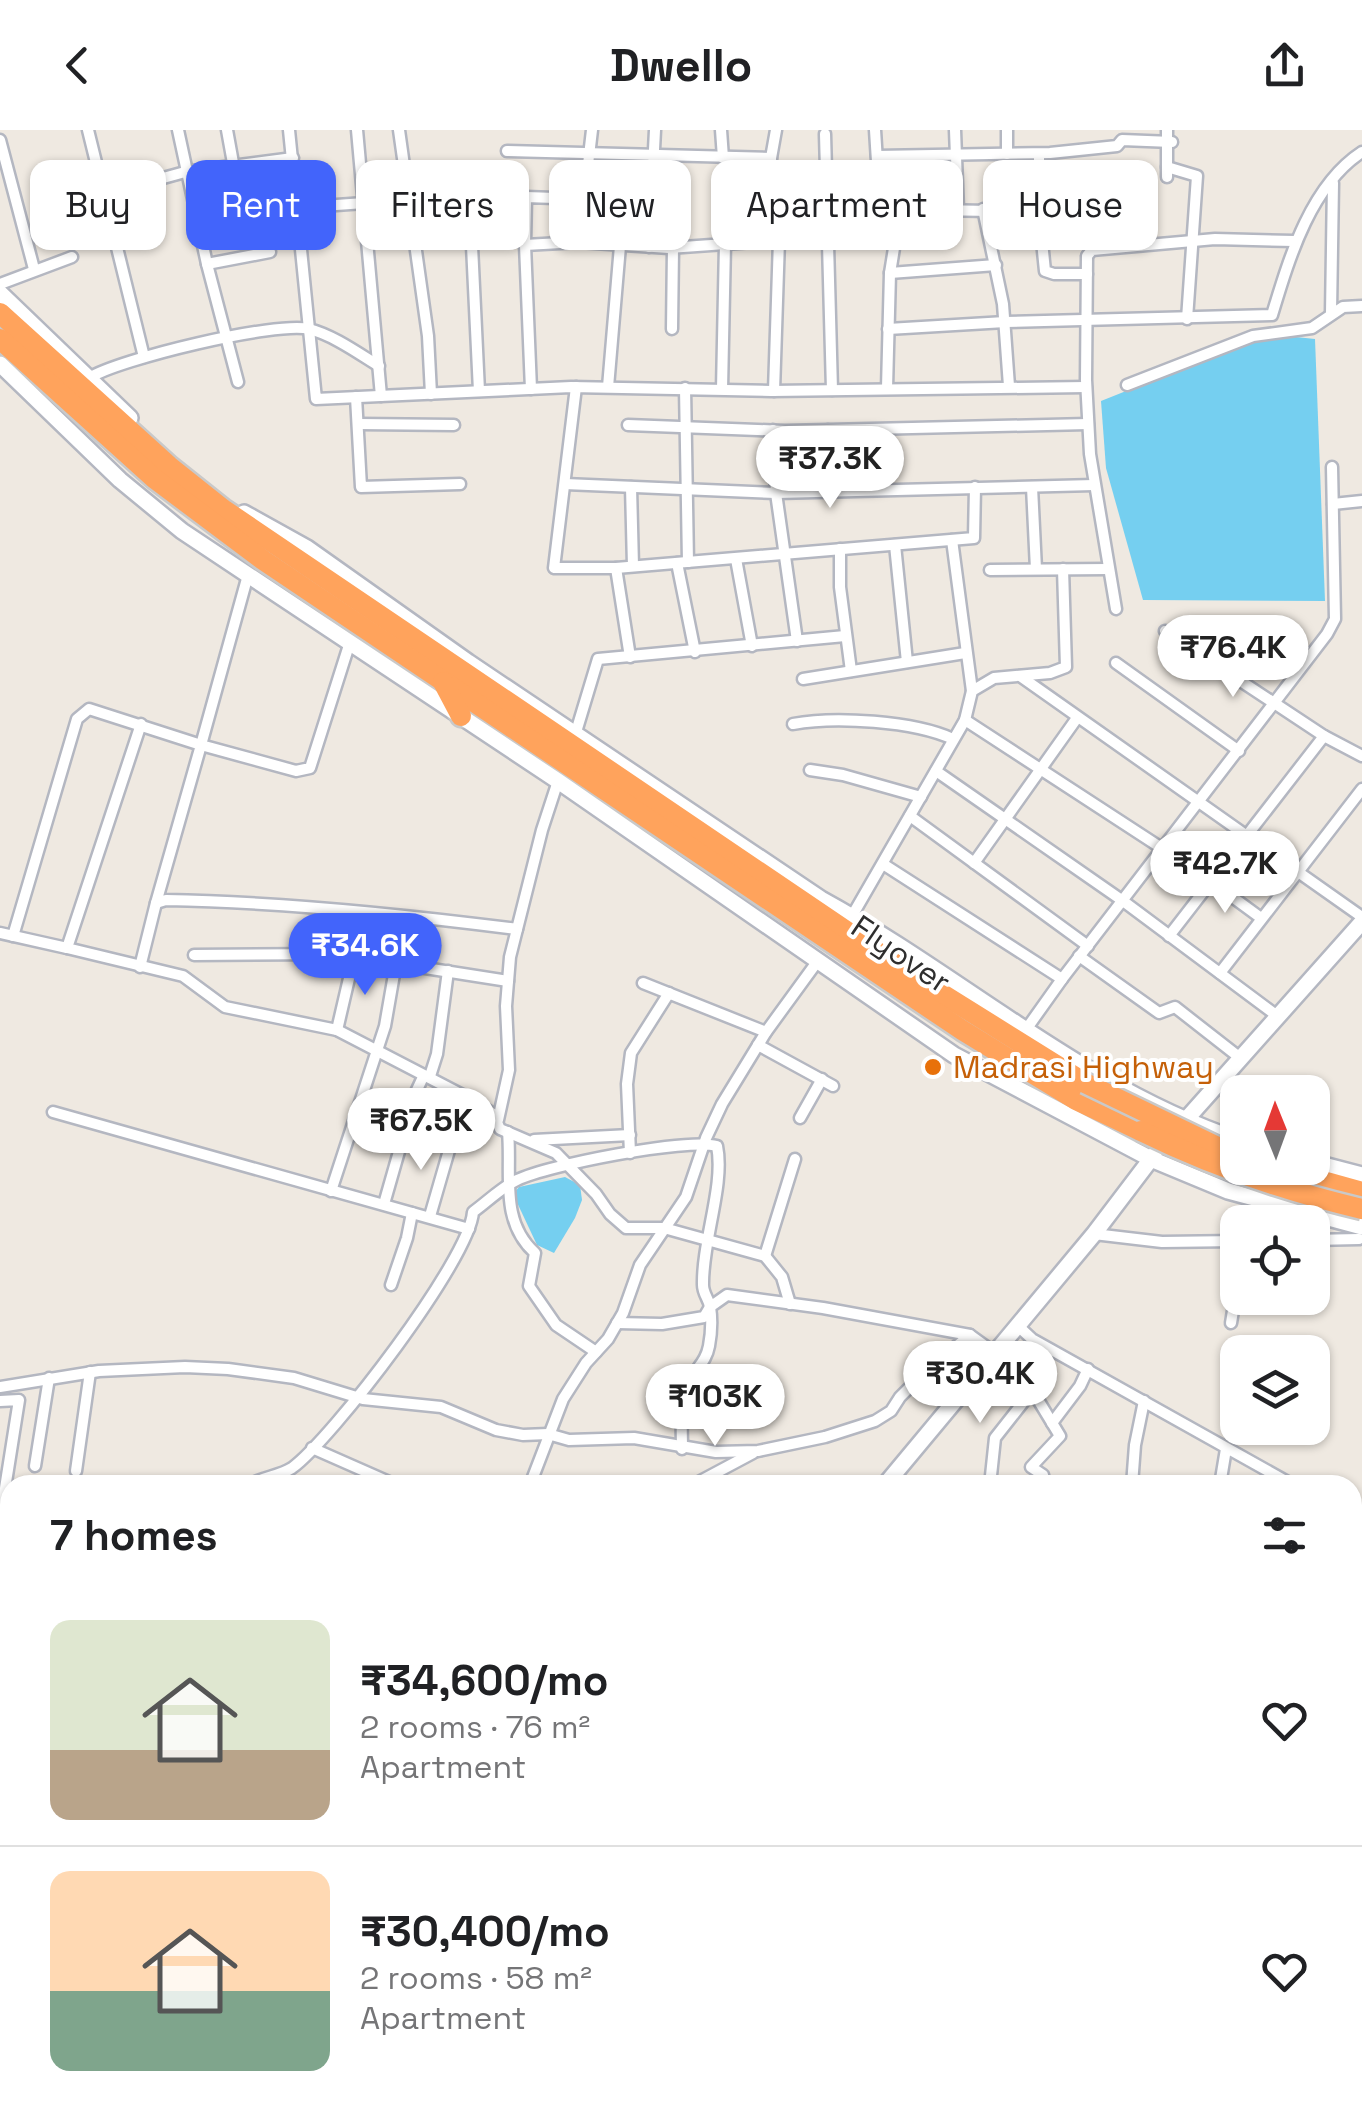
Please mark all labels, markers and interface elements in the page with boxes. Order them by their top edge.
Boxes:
text: Dwello [610,37,752,94]
icon: back [50,38,105,93]
icon: share [1257,38,1312,93]
chip: Buy [30,160,166,250]
chip: Rent [186,160,336,250]
chip: Filters [356,160,529,250]
chip: New [549,160,691,250]
chip: Apartment [711,160,963,250]
chip: House [983,160,1158,250]
pin: ₹37.3K [749,426,911,511]
text: ₹37.3K [778,438,882,478]
pin: ₹76.4K [1152,615,1314,700]
text: ₹76.4K [1179,627,1287,667]
pin: ₹42.7K [1144,831,1306,916]
text: ₹42.7K [1172,843,1278,883]
street label: Flyover [844,906,958,1002]
pin: ₹34.6K [284,913,446,998]
text: ₹34.6K [311,925,419,965]
place label: Madrasi Highway [953,1047,1214,1087]
marker: Madrasi Highway [922,1056,944,1078]
north arrow [1220,1075,1330,1185]
map controls [1220,1075,1330,1445]
pin: ₹67.5K [340,1088,502,1173]
text: ₹67.5K [369,1100,473,1140]
button: locate [1220,1205,1330,1315]
button: layers [1220,1335,1330,1445]
pin: ₹30.4K [899,1341,1061,1426]
text: ₹30.4K [925,1353,1035,1393]
pin: ₹103K [645,1364,785,1449]
text: ₹103K [668,1376,762,1416]
icon: filters [1257,1508,1312,1563]
text: 7 homes [50,1509,218,1562]
text: ₹34,600/mo [360,1654,609,1707]
icon: home [130,1660,250,1780]
icon: heart [1257,1693,1312,1748]
text: 2 rooms · 76 m² [360,1707,590,1747]
text: Apartment [360,1747,526,1787]
text: ₹30,400/mo [360,1905,610,1958]
icon: home [130,1911,250,2031]
icon: heart [1257,1944,1312,1999]
text: 2 rooms · 58 m² [360,1958,592,1998]
text: Apartment [360,1998,526,2038]

